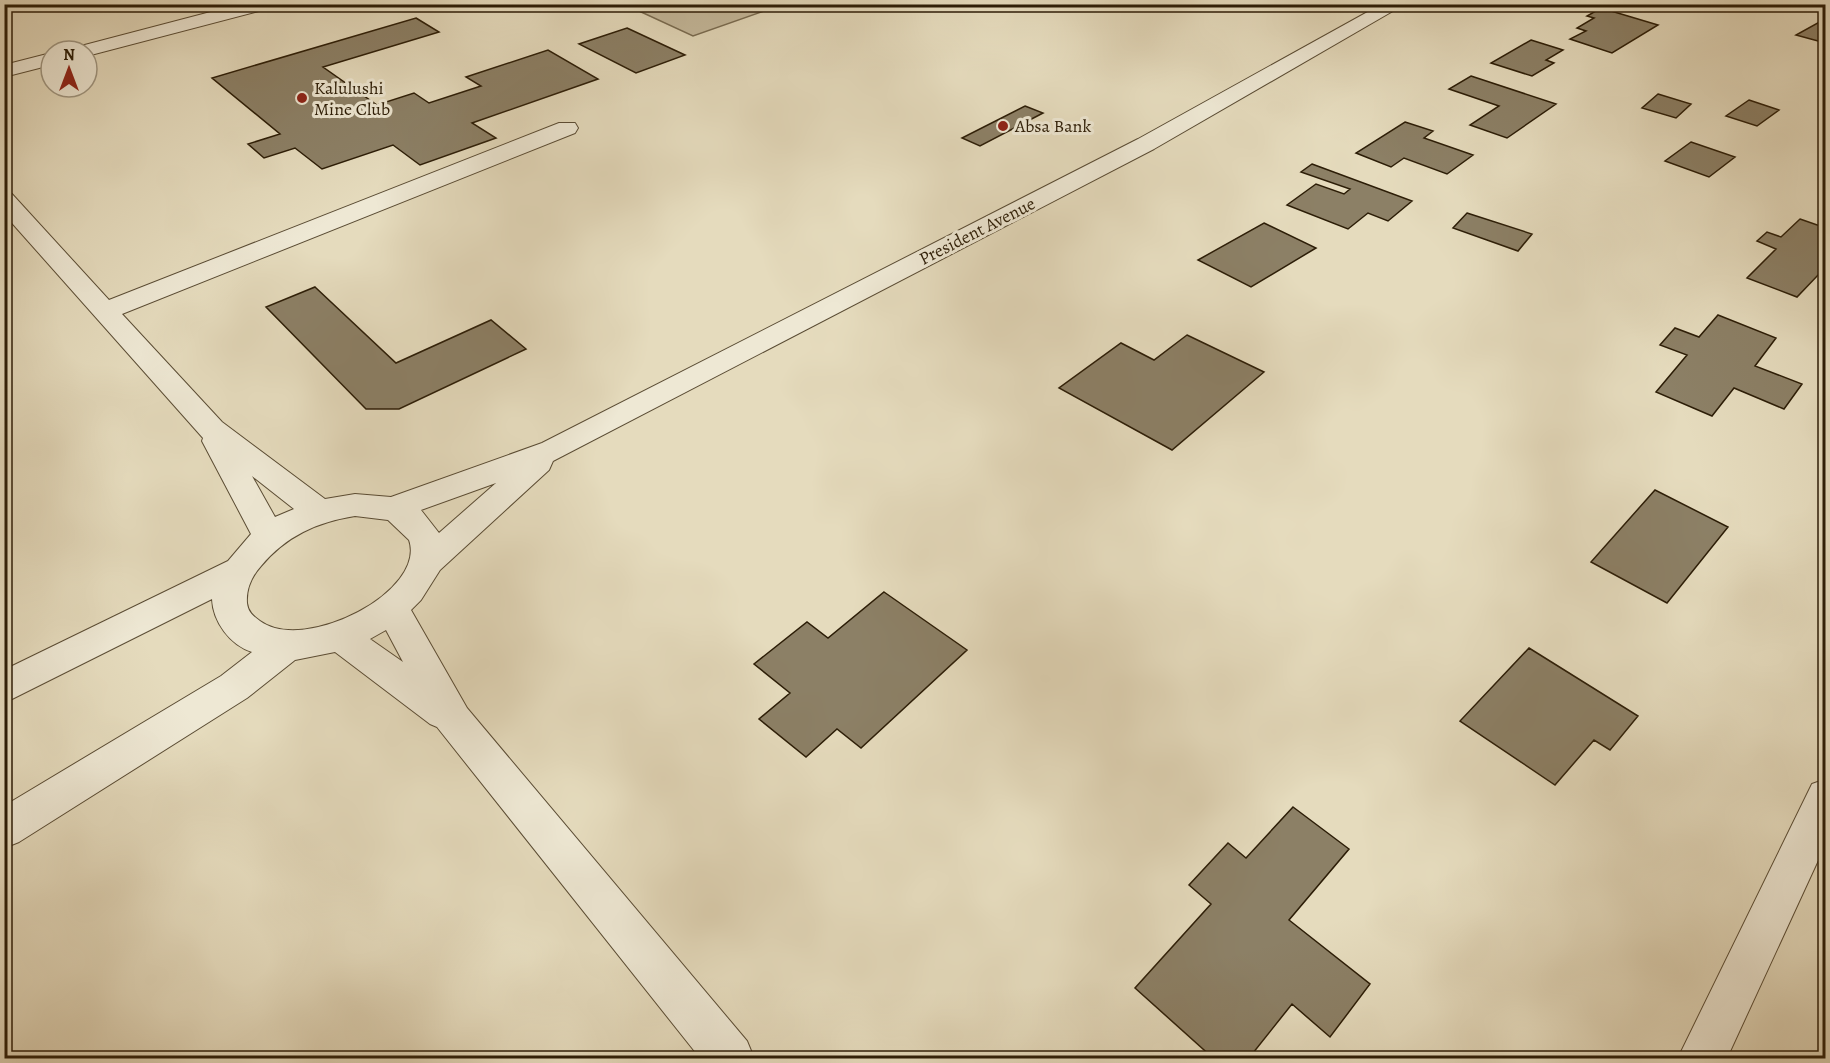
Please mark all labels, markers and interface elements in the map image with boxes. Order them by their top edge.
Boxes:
north arrow [39,39,99,99]
text: N [63,44,75,66]
place label: Kalulushi Mine Club [314,76,390,121]
marker: Kalulushi Mine Club [295,91,309,105]
place label: Absa Bank [1014,114,1091,138]
marker: Absa Bank [996,119,1010,133]
street label: President Avenue [915,191,1039,271]

